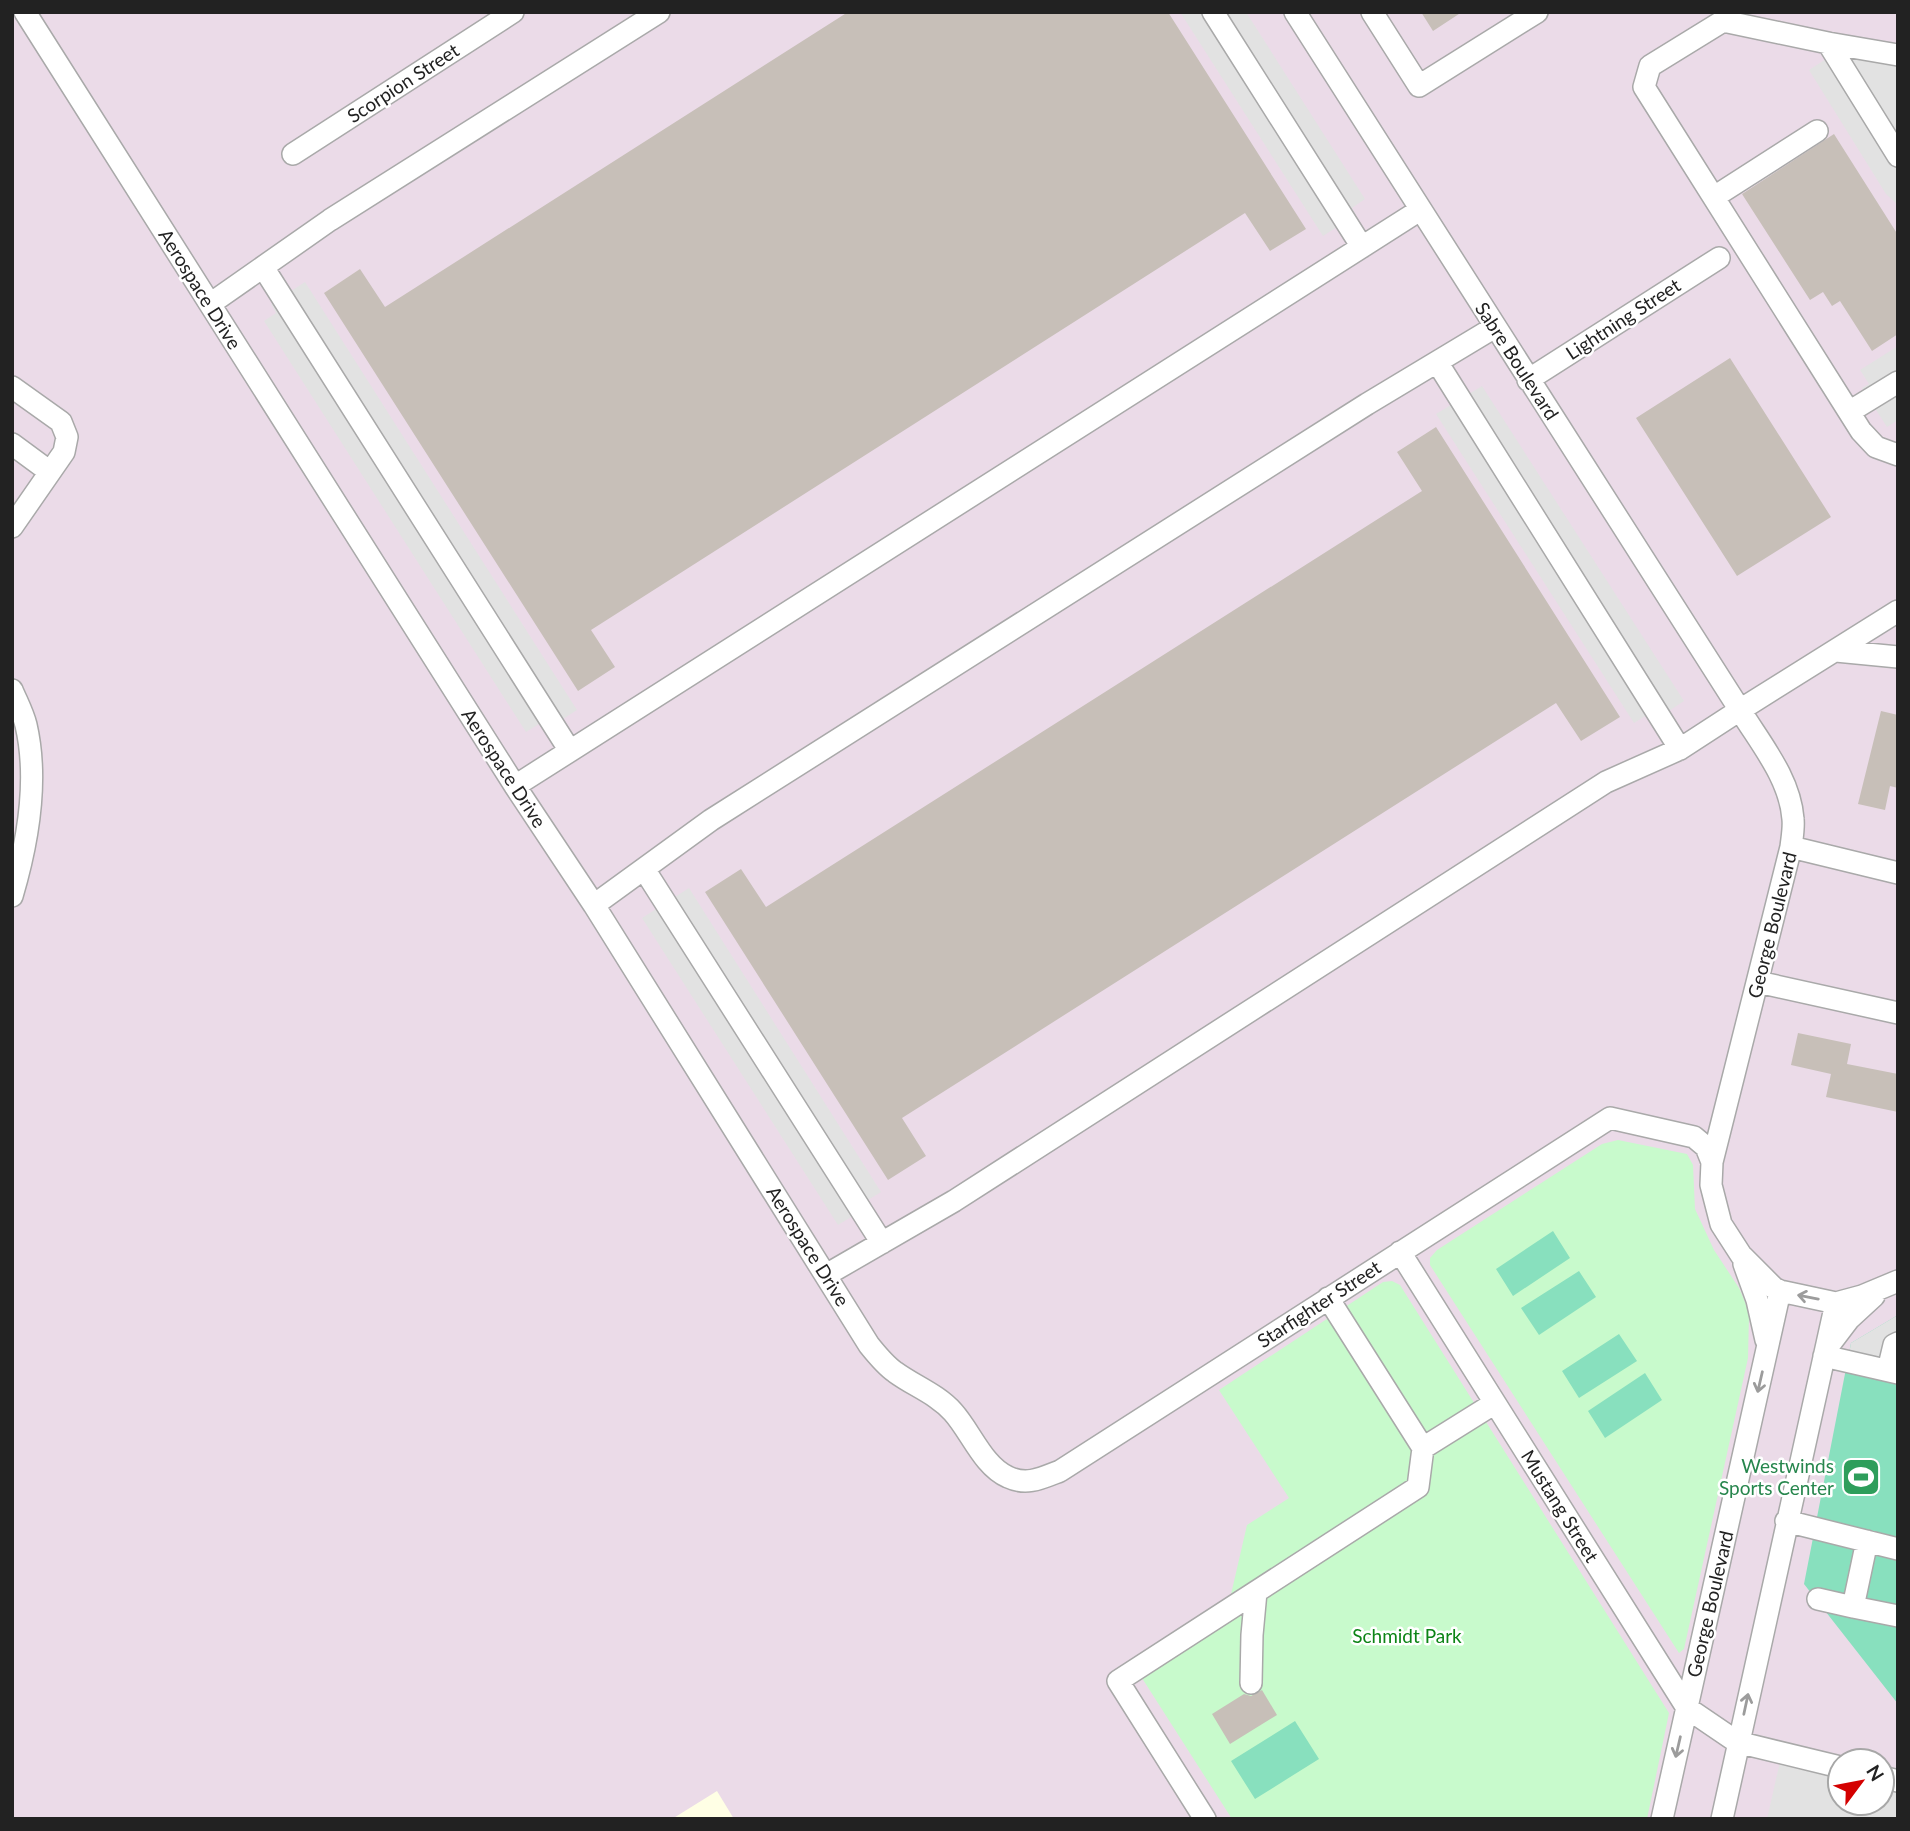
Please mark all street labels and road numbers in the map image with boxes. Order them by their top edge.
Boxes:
street label: Scorpion Street [343,38,463,127]
street label: Aerospace Drive [154,224,247,353]
street label: Lightning Street [1561,273,1685,364]
street label: Sabre Boulevard [1471,298,1564,424]
street label: Aerospace Drive [457,704,551,832]
street label: George Boulevard [1742,849,1801,1000]
street label: Aerospace Drive [762,1181,855,1310]
street label: Starfighter Street [1253,1255,1385,1352]
street label: Mustang Street [1517,1445,1604,1566]
street label: George Boulevard [1681,1528,1738,1680]

